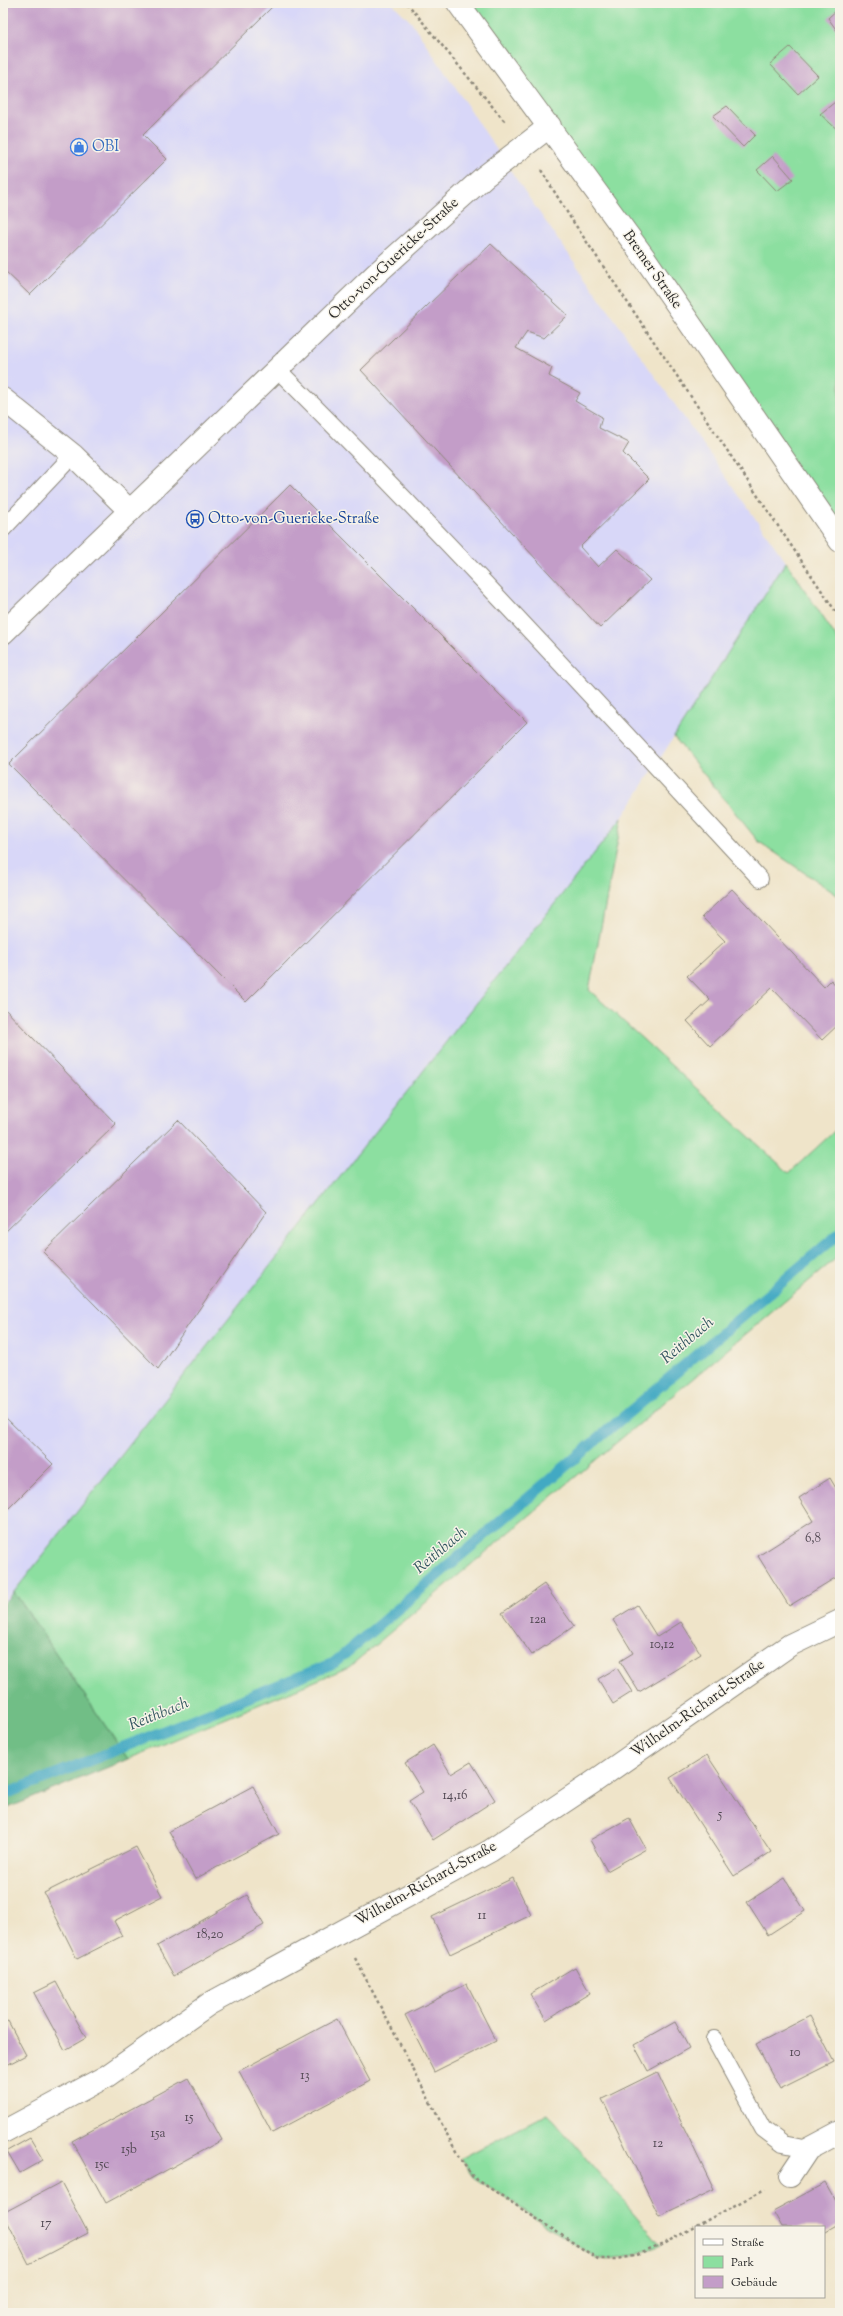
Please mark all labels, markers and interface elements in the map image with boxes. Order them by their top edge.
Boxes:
shop icon: OBI [69,137,89,157]
place label: OBI [92,137,119,158]
street label: Otto-von-Guericke-Straße [324,193,464,325]
street label: Bremer Straße [617,226,687,314]
bus stop icon: Otto-von-Guericke-Straße [185,509,205,529]
place label: Otto-von-Guericke-Straße [208,509,379,530]
water label: Reithbach [657,1312,720,1370]
water label: Reithbach [410,1522,473,1580]
house number: 6,8 [805,1530,821,1548]
house number: 12a [530,1611,546,1629]
house number: 10,12 [650,1636,674,1654]
street label: Wilhelm-Richard-Straße [627,1655,769,1763]
water label: Reithbach [126,1692,193,1737]
house number: 14,16 [442,1787,468,1805]
house number: 5 [717,1806,723,1824]
street label: Wilhelm-Richard-Straße [351,1836,501,1932]
house number: 11 [478,1907,487,1925]
house number: 18,20 [196,1926,224,1944]
house number: 10 [789,2044,801,2062]
house number: 13 [300,2067,310,2085]
house number: 15 [185,2109,194,2127]
house number: 15a [151,2125,165,2143]
house number: 12 [653,2135,663,2153]
house number: 15b [121,2141,137,2159]
house number: 15c [95,2156,109,2174]
house number: 17 [41,2215,52,2233]
legend [695,2226,825,2298]
text: Straße [731,2234,765,2252]
text: Park [731,2254,754,2272]
text: Gebäude [731,2274,778,2292]

